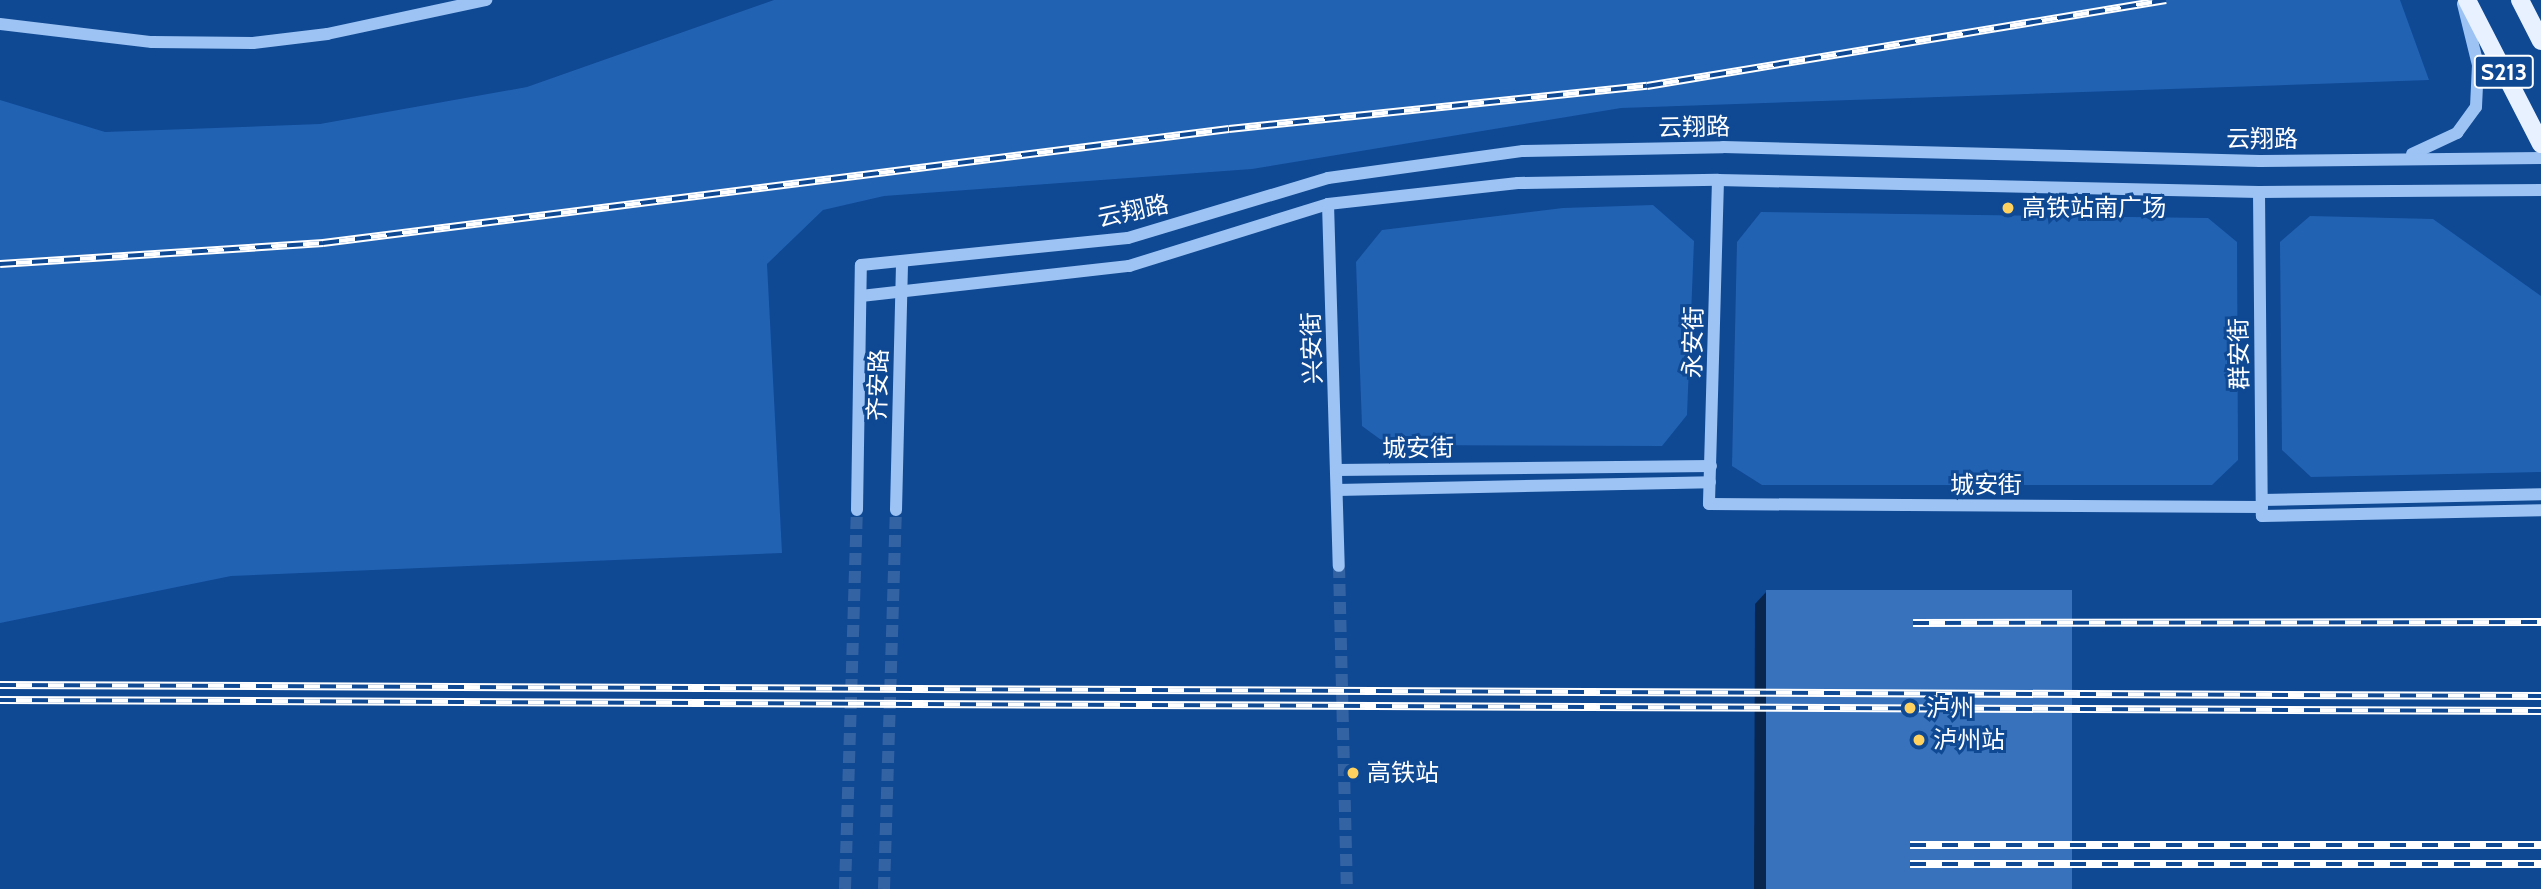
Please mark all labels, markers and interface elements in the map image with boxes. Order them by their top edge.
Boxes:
road number: S213 [2472,53,2536,92]
street label: 云翔路 [1658,112,1730,142]
street label: 云翔路 [2226,125,2298,153]
street label: 云翔路 [1095,189,1171,233]
place label: 高铁站南广场 [2022,194,2166,222]
marker: 高铁站南广场 [2000,200,2016,216]
street label: 永安街 [1678,306,1708,378]
street label: 兴安街 [1296,312,1328,384]
street label: 群安街 [2224,318,2254,390]
street label: 齐安路 [862,349,894,421]
street label: 城安街 [1382,433,1454,463]
street label: 城安街 [1950,471,2022,499]
place label: 泸州 [1926,694,1974,722]
marker: 泸州 [1900,698,1920,718]
place label: 泸州站 [1933,726,2005,754]
marker: 泸州站 [1911,732,1927,748]
place label: 高铁站 [1367,759,1439,787]
marker: 高铁站 [1345,765,1361,781]

